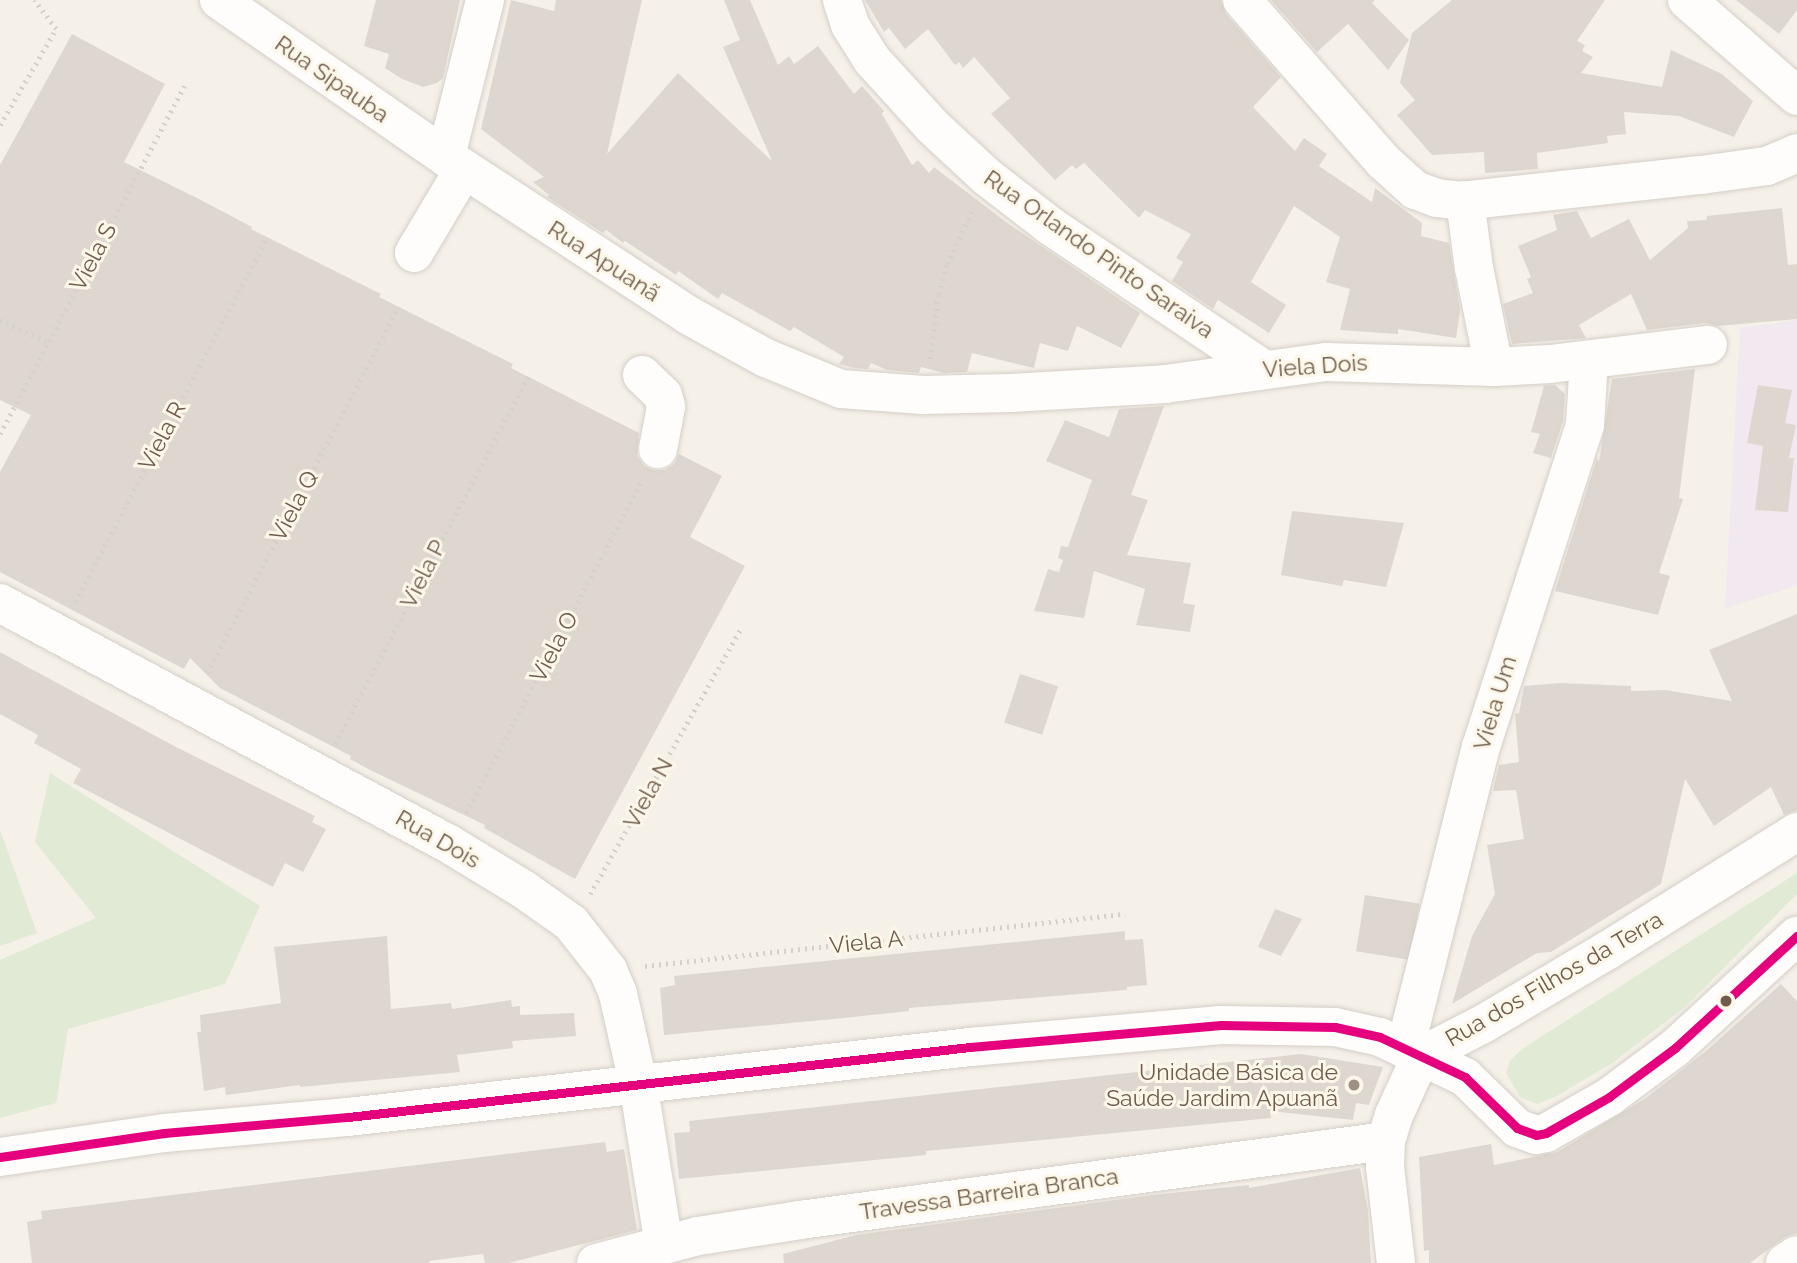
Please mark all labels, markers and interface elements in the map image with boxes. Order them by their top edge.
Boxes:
street label: Rua Sipauba [270,30,394,128]
street label: Rua Orlando Pinto Saraiva [979,164,1219,344]
street label: Rua Apuanã [542,214,666,308]
street label: Viela S [64,218,122,296]
street label: Viela Dois [1262,349,1368,383]
street label: Viela R [132,397,192,475]
street label: Viela Q [264,466,324,546]
street label: Viela P [394,535,452,613]
street label: Viela O [524,607,584,687]
street label: Viela Um [1468,653,1522,753]
street label: Viela N [617,753,679,833]
street label: Rua Dois [391,804,485,874]
street label: Rua dos Filhos da Terra [1440,905,1668,1053]
street label: Viela A [828,924,904,960]
unlabelled marker [1719,994,1733,1008]
place label: Unidade Básica de Saúde Jardim Apuanã [1105,1058,1338,1112]
marker: Unidade Básica de Saúde Jardim Apuanã [1344,1075,1364,1095]
street label: Travessa Barreira Branca [858,1162,1120,1226]

